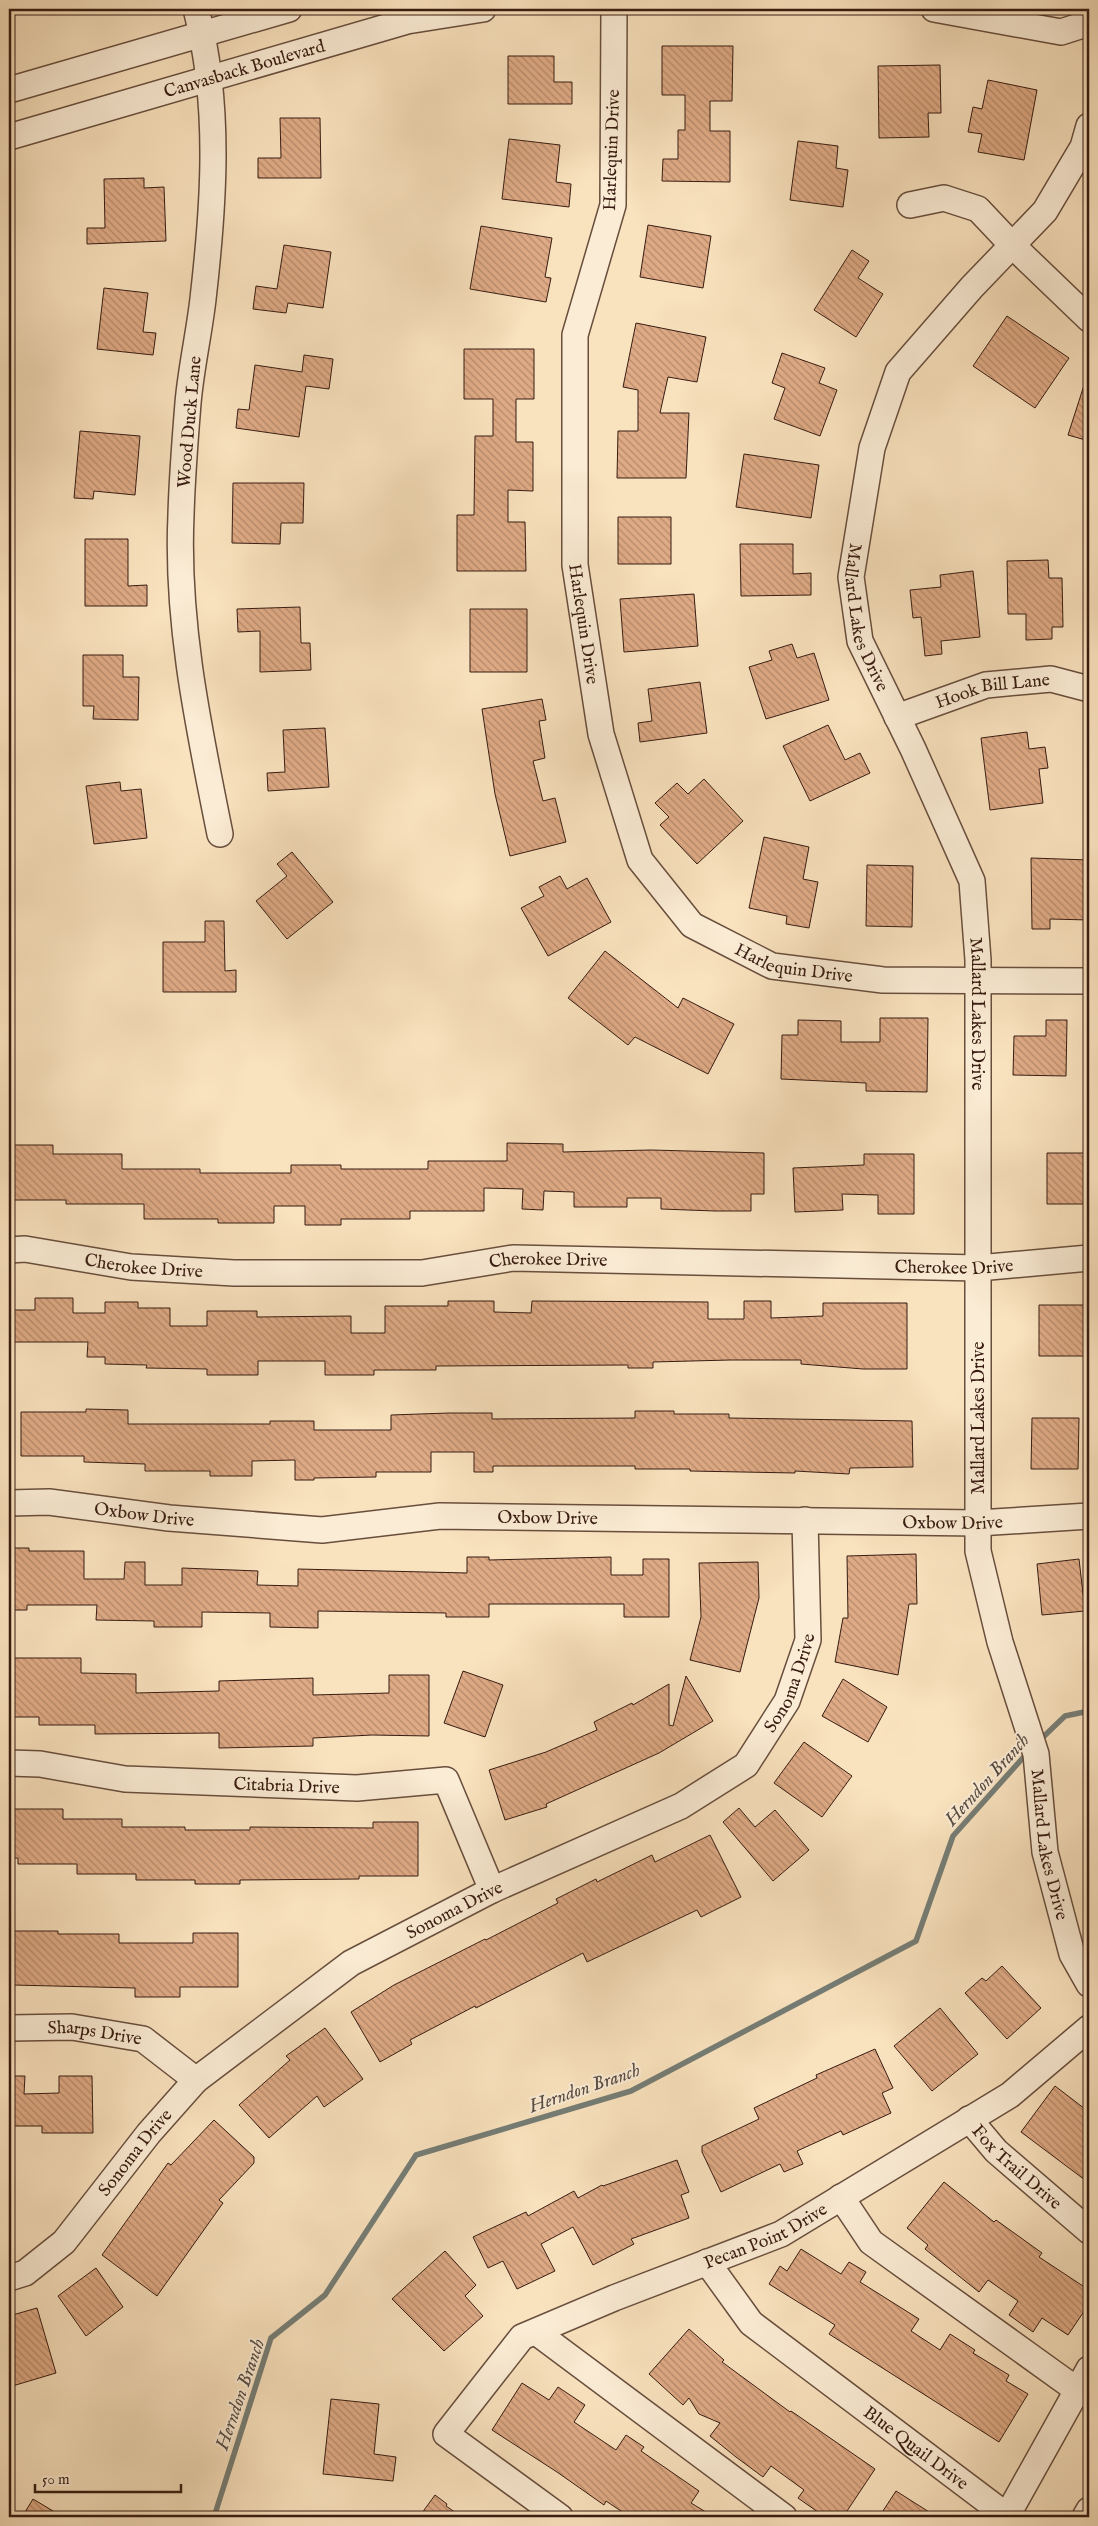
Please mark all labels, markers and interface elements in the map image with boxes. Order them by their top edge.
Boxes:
street label: Canvasback Boulevard [161,35,328,104]
street label: Harlequin Drive [599,89,626,211]
street label: Wood Duck Lane [173,355,208,489]
street label: Mallard Lakes Drive [838,541,893,696]
street label: Harlequin Drive [562,562,603,686]
street label: Hook Bill Lane [933,669,1051,715]
street label: Mallard Lakes Drive [963,937,988,1090]
street label: Harlequin Drive [730,939,854,989]
street label: Cherokee Drive [487,1248,608,1275]
street label: Cherokee Drive [83,1249,203,1284]
street label: Cherokee Drive [894,1255,1014,1282]
street label: Mallard Lakes Drive [968,1341,991,1495]
street label: Oxbow Drive [93,1498,195,1533]
street label: Oxbow Drive [497,1507,598,1531]
street label: Oxbow Drive [902,1511,1004,1536]
street label: Sonoma Drive [760,1634,821,1738]
water label: Herndon Branch [939,1729,1035,1832]
street label: Mallard Lakes Drive [1024,1768,1073,1923]
street label: Citabria Drive [233,1773,340,1800]
street label: Sonoma Drive [403,1877,507,1945]
street label: Sharps Drive [47,2017,143,2052]
water label: Herndon Branch [525,2059,643,2119]
street label: Sonoma Drive [94,2105,178,2201]
street label: Fox Trail Drive [966,2120,1066,2216]
street label: Pecan Point Drive [701,2199,832,2275]
water label: Herndon Branch [210,2336,271,2454]
street label: Blue Quail Drive [858,2402,972,2496]
scale bar [35,2461,181,2493]
text: 50 m [42,2470,70,2489]

